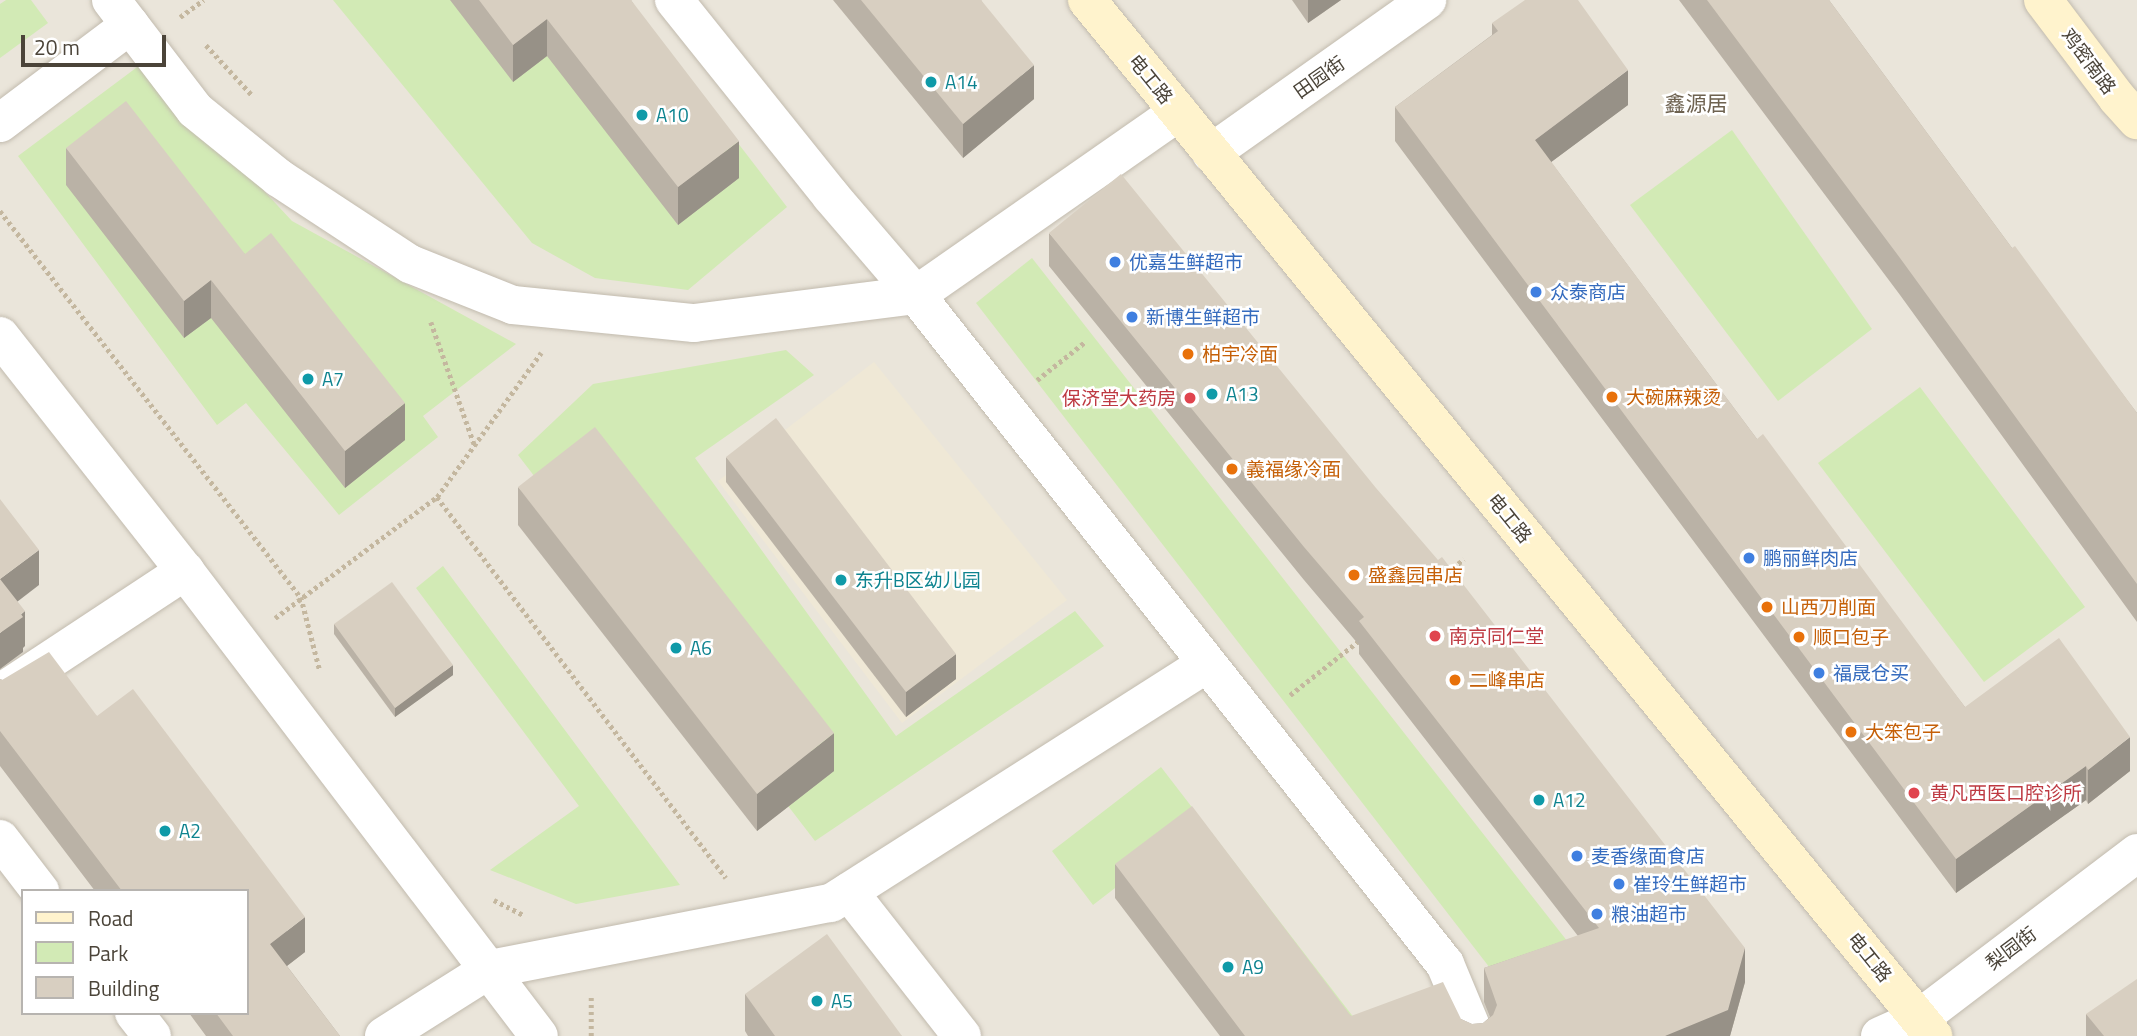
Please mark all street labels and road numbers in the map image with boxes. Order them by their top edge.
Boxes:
street label: 鸡密南路 [2057,24,2121,98]
street label: 电工路 [1124,50,1178,108]
street label: 田园街 [1289,51,1349,103]
street label: 电工路 [1483,489,1537,547]
street label: 梨园街 [1981,922,2041,974]
street label: 电工路 [1843,928,1897,986]

